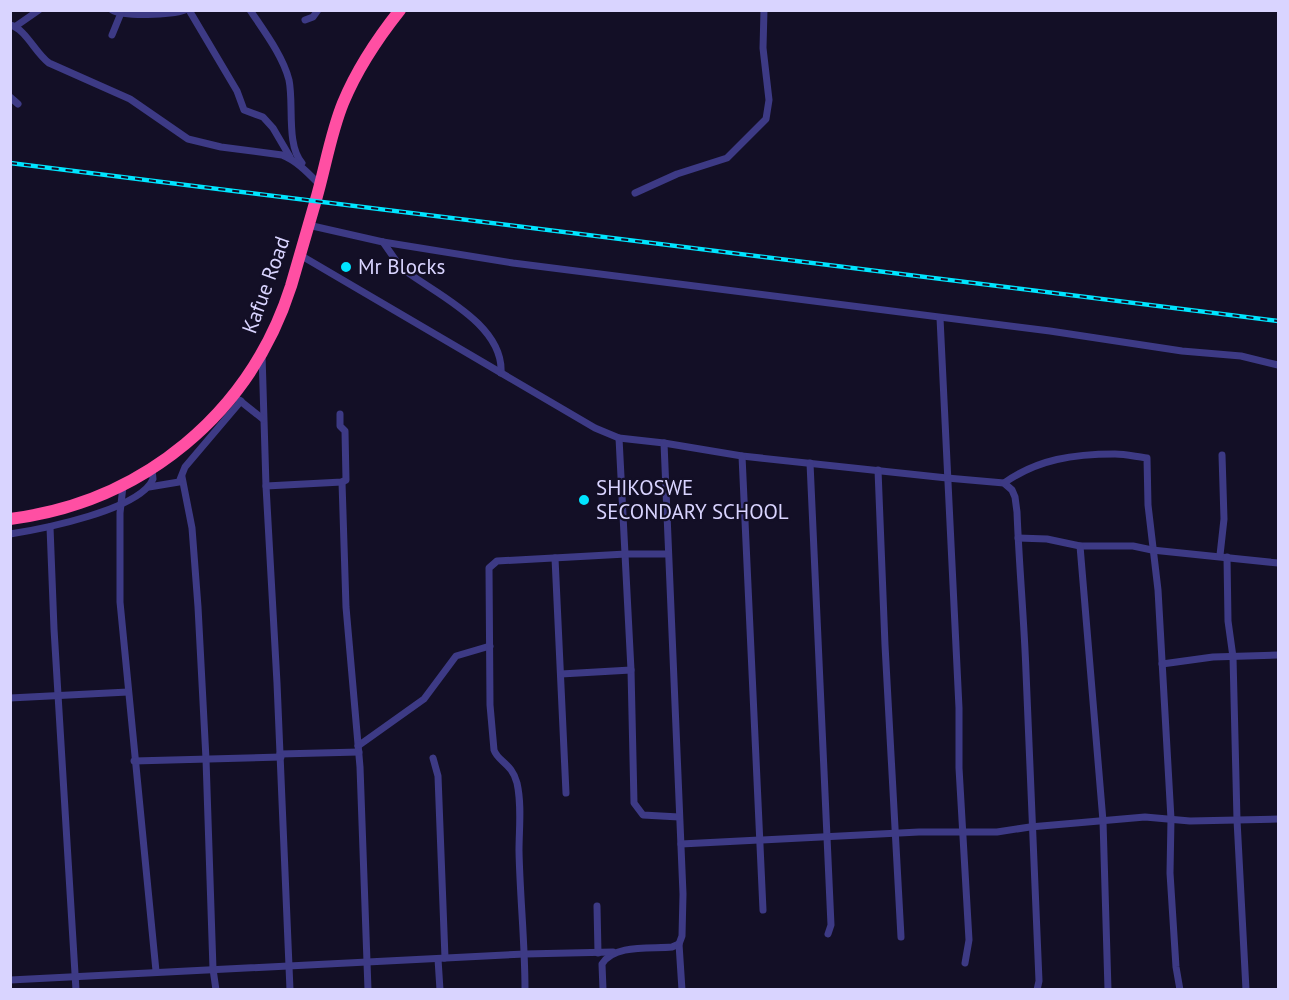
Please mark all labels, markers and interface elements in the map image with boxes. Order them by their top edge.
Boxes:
street label: Kafue Road [236,233,296,337]
place label: Mr Blocks [358,253,445,280]
marker: Mr Blocks [339,260,353,274]
place label: SHIKOSWE SECONDARY SCHOOL [596,474,789,525]
marker: SHIKOSWE SECONDARY SCHOOL [577,493,591,507]

